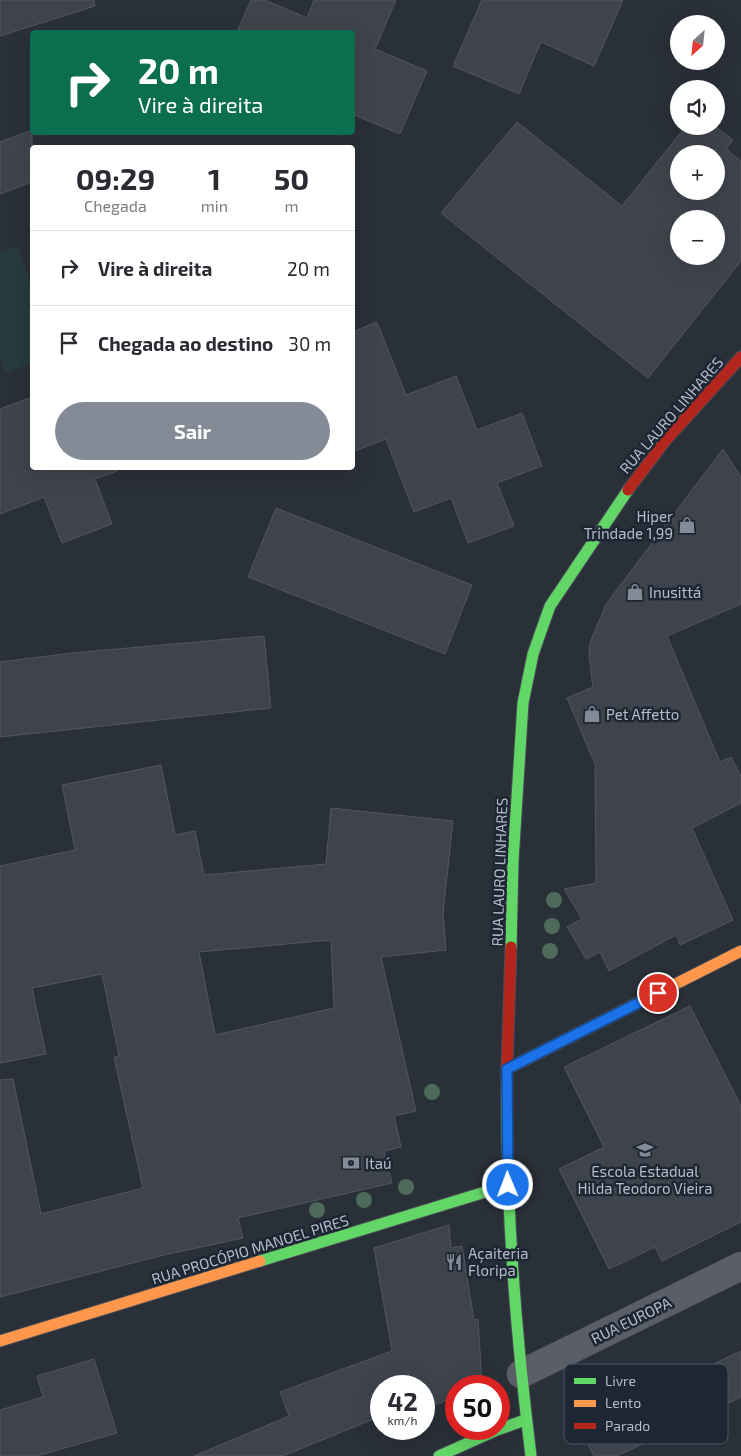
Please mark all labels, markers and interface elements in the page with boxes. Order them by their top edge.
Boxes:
north arrow [670,15,725,70]
map controls [670,15,725,265]
text: 20 m [138,49,219,91]
icon: right [55,50,120,115]
button: sound [670,80,725,135]
text: Vire à direita [138,91,263,117]
button: + [670,145,725,200]
text: 09:29 [76,160,155,196]
text: 1 [208,160,221,196]
text: 50 [274,160,309,196]
text: Chegada [84,196,147,215]
text: min [201,196,228,215]
text: m [285,196,299,215]
button: − [670,210,725,265]
icon: right [55,254,83,282]
text: Vire à direita [98,257,212,280]
text: 20 m [287,257,330,280]
icon: arrive [55,329,83,357]
text: Chegada ao destino [98,332,273,355]
text: 30 m [288,332,331,355]
street label: RUA LAURO LINHARES [615,353,727,477]
button: Sair [55,402,330,460]
place label: Hiper Trindade 1,99 [584,507,673,542]
shop icon: Hiper Trindade 1,99 [677,515,697,535]
shop icon: Inusittá [625,582,645,602]
place label: Inusittá [649,583,701,601]
shop icon: Pet Affetto [582,704,602,724]
place label: Pet Affetto [606,705,679,723]
street label: RUA LAURO LINHARES [487,797,511,947]
pin [637,972,679,1014]
icon: arrive [644,979,672,1007]
school or university icon: Escola Estadual Hilda Teodoro Vieira [635,1140,655,1160]
bank icon: Itaú [341,1153,361,1173]
place label: Itaú [365,1154,391,1172]
position arrow [481,1158,533,1210]
place label: Escola Estadual Hilda Teodoro Vieira [578,1162,712,1197]
street label: RUA PROCÓPIO MANOEL PIRES [149,1210,351,1288]
place label: Açaiteria Floripa [468,1244,528,1279]
restaurant icon: Açaiteria Floripa [444,1252,464,1272]
street label: RUA EUROPA [588,1293,675,1347]
legend [564,1364,728,1444]
text: Livre [605,1372,636,1389]
speed limit sign: 50 [445,1375,510,1440]
text: 42 [387,1386,418,1416]
text: Lento [605,1394,641,1411]
text: km/h [388,1413,417,1427]
text: Parado [605,1417,650,1434]

